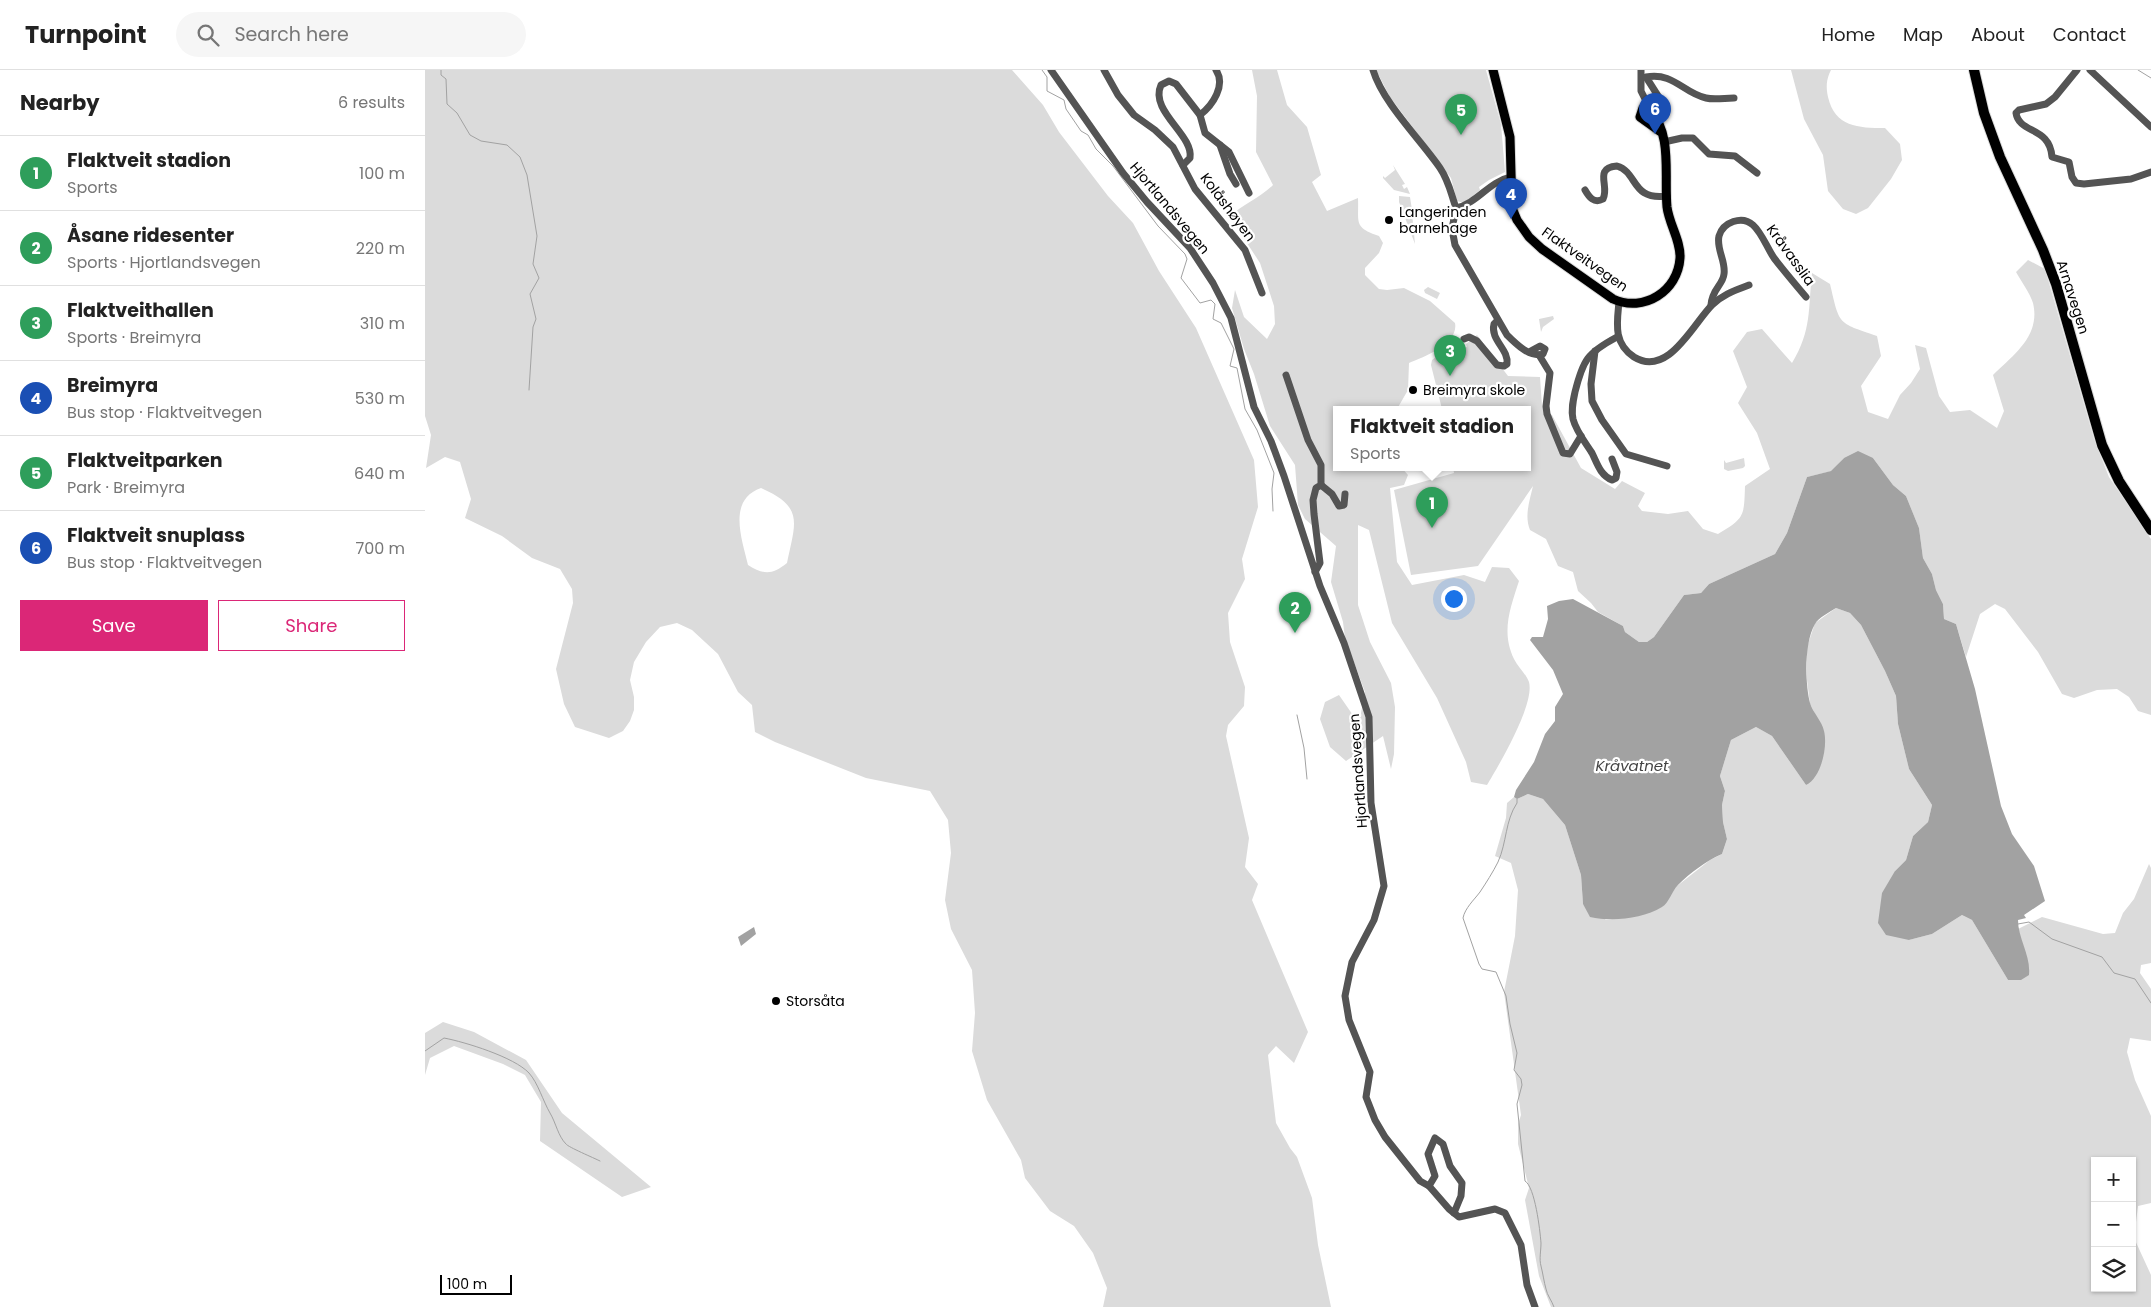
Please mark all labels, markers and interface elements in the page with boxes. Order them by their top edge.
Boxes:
search box [176,12,526,57]
text: Turnpoint [25,18,146,51]
icon: search [194,21,222,49]
text: Search here [234,21,349,48]
text: Home [1821,22,1875,47]
text: Map [1903,22,1943,47]
text: About [1971,22,2025,47]
text: Contact [2053,22,2126,47]
text: Nearby [20,88,100,117]
text: 6 results [338,91,405,114]
pin: 6 [1639,93,1671,134]
pin: 5 [1445,94,1477,135]
text: Flaktveit stadion [67,147,231,174]
street label: Hjortlandsvegen [1125,158,1215,258]
text: 1 [33,162,39,185]
text: 100 m [359,162,405,185]
street label: Kolåshøyen [1196,169,1260,245]
text: Sports [67,176,118,199]
pin: 4 [1495,178,1527,219]
place label: Langerinden barnehage [1399,202,1486,238]
marker: Langerinden barnehage [1383,214,1395,226]
street label: Kråvasslia [1762,220,1820,290]
text: Åsane ridesenter [67,222,234,249]
street label: Flaktveitvegen [1538,222,1632,296]
text: 2 [31,237,41,260]
text: 220 m [356,237,405,260]
text: Sports · Hjortlandsvegen [67,251,261,274]
street label: Arnavegen [2052,257,2094,337]
text: Flaktveithallen [67,297,214,324]
text: 3 [31,312,41,335]
text: 310 m [360,312,405,335]
text: Sports · Breimyra [67,326,201,349]
pin: 3 [1434,335,1466,376]
text: Breimyra [67,372,158,399]
place label: Breimyra skole [1423,380,1526,400]
marker: Breimyra skole [1407,384,1419,396]
text: 4 [31,387,41,410]
text: 530 m [355,387,405,410]
text: Bus stop · Flaktveitvegen [67,401,262,424]
popup [1333,406,1531,471]
text: Flaktveit stadion [1350,413,1514,440]
text: Sports [1350,442,1401,465]
text: Flaktveitparken [67,447,222,474]
text: 5 [31,462,41,485]
text: 640 m [354,462,405,485]
text: Park · Breimyra [67,476,185,499]
pin: 1 [1416,487,1448,528]
text: Flaktveit snuplass [67,522,245,549]
text: 6 [31,537,41,560]
text: 700 m [355,537,405,560]
text: Bus stop · Flaktveitvegen [67,551,262,574]
your location [1441,586,1467,612]
pin: 2 [1279,592,1311,633]
button: Save [20,600,208,651]
button: Share [218,600,405,651]
street label: Hjortlandsvegen [1344,713,1372,829]
water label: Kråvatnet [1595,755,1669,776]
place label: Storsåta [786,991,845,1011]
marker: Storsåta [770,995,782,1007]
map controls [2091,1157,2136,1292]
button: + [2091,1157,2136,1202]
button: − [2091,1202,2136,1247]
button: layers [2091,1247,2136,1292]
scale bar [440,1272,513,1295]
text: 100 m [447,1274,487,1294]

